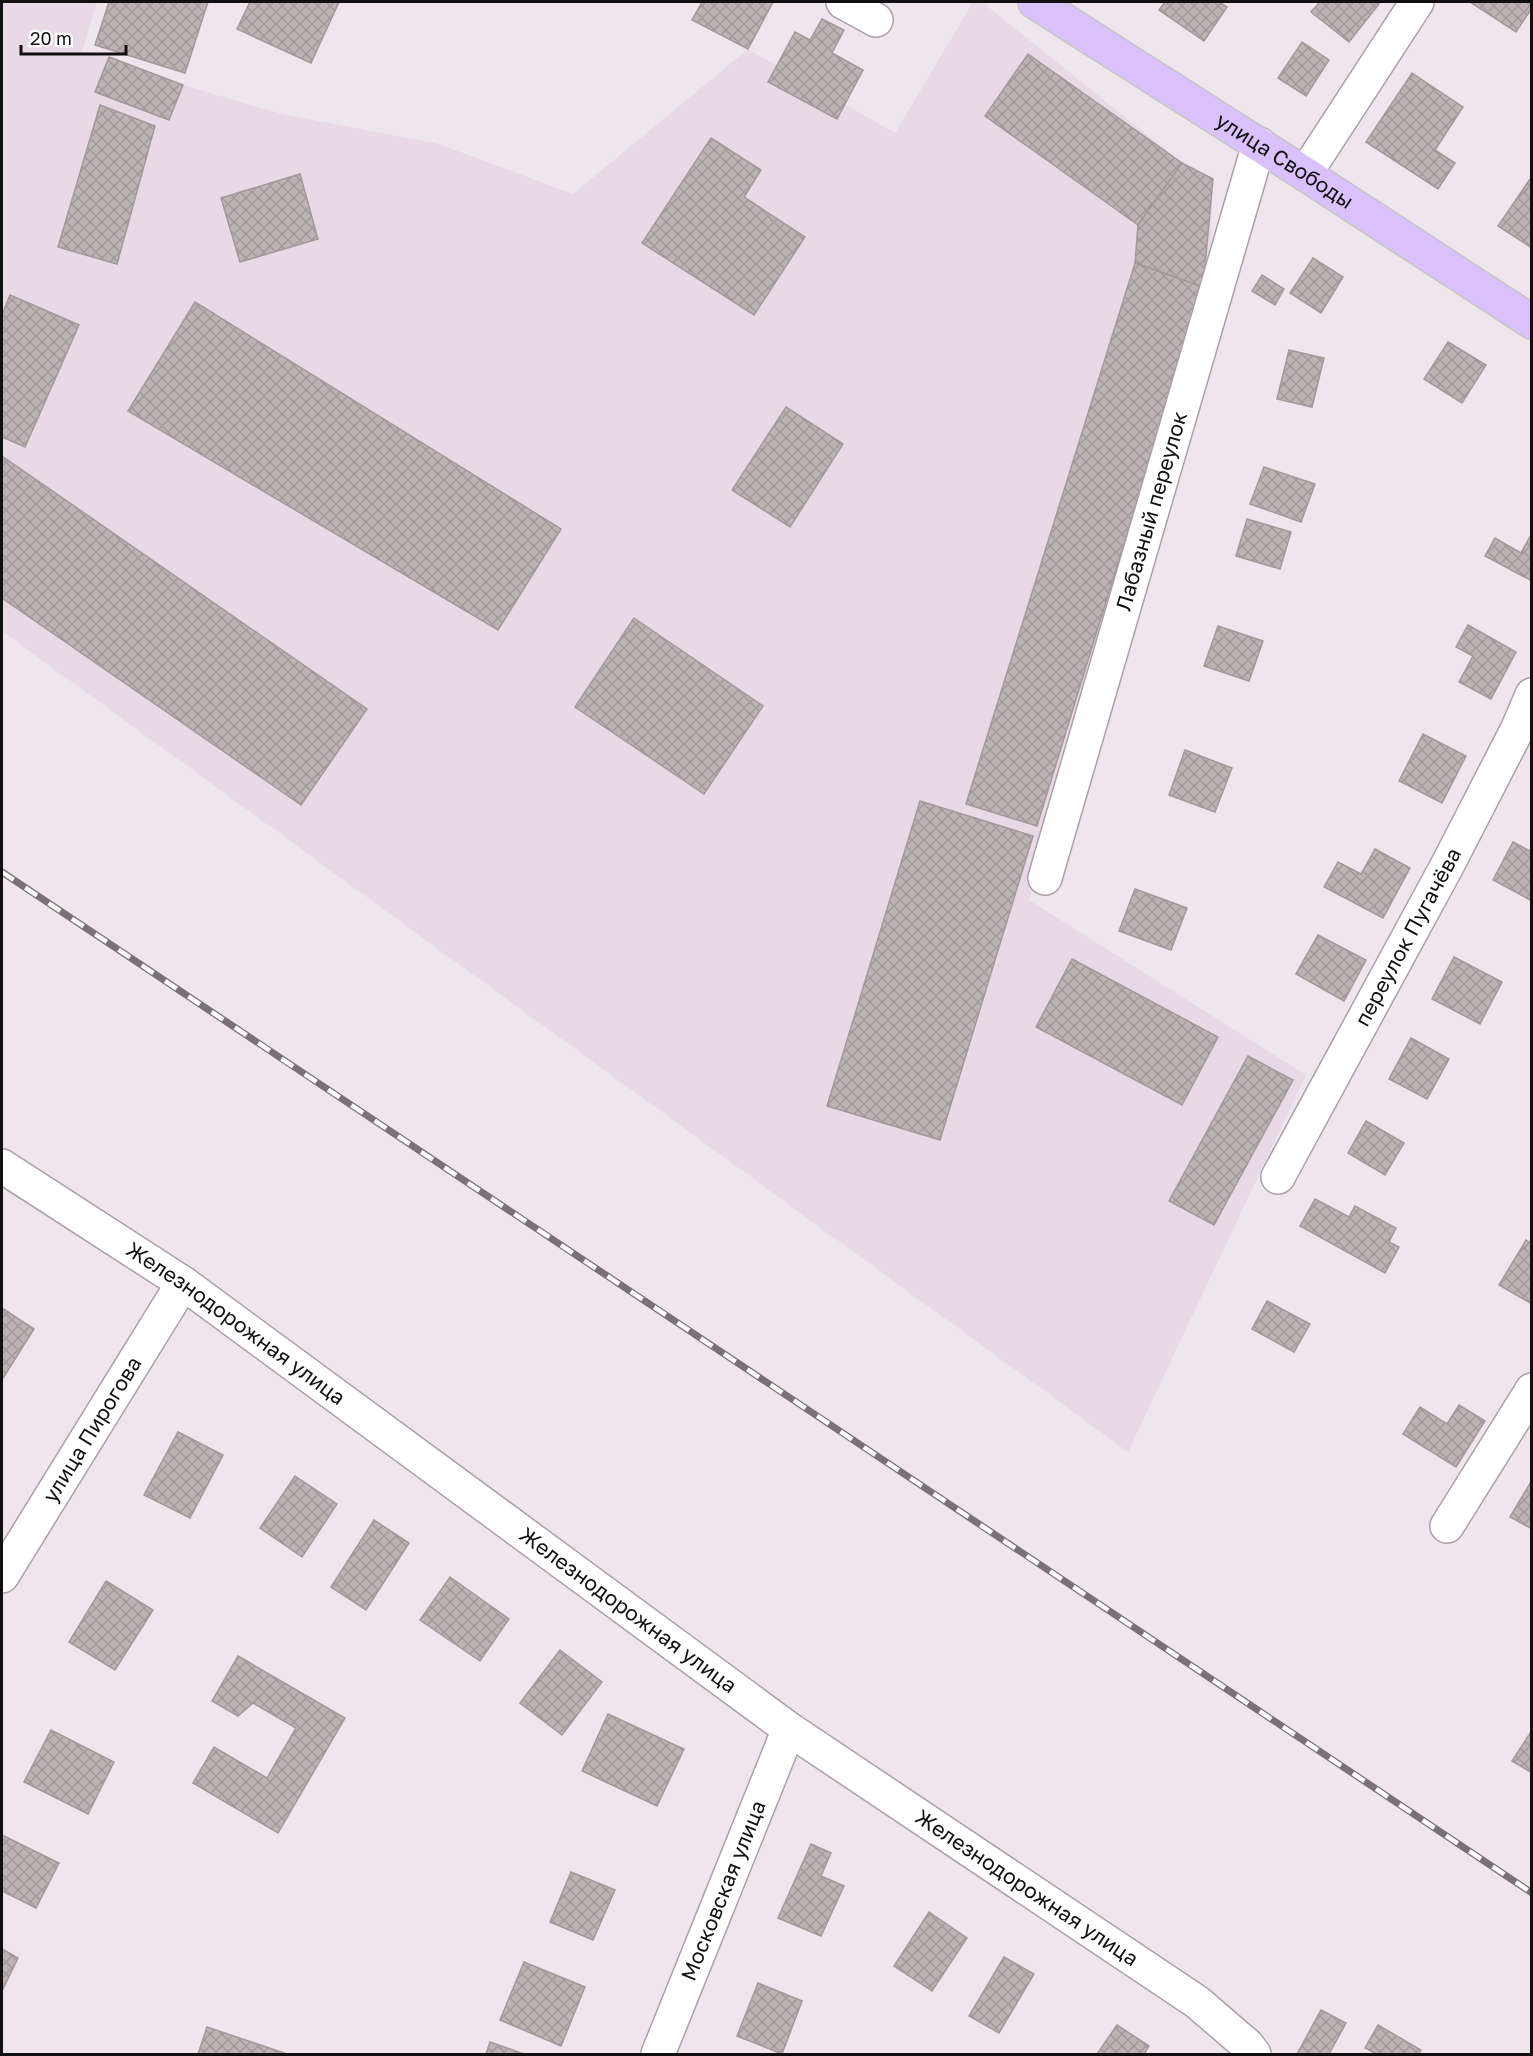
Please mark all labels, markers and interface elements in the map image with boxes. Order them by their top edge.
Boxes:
scale bar [21,18,126,56]
text: 20 m [30,27,72,49]
street label: улица Свободы [1211,107,1359,214]
street label: Лабазный переулок [1110,408,1192,614]
street label: переулок Пугачёва [1348,843,1466,1030]
street label: Железнодорожная улица [122,1236,351,1410]
street label: улица Пирогова [37,1351,146,1507]
street label: Железнодорожная улица [515,1521,742,1698]
street label: Московская улица [675,1796,771,1984]
street label: Железнодорожная улица [911,1803,1144,1971]

